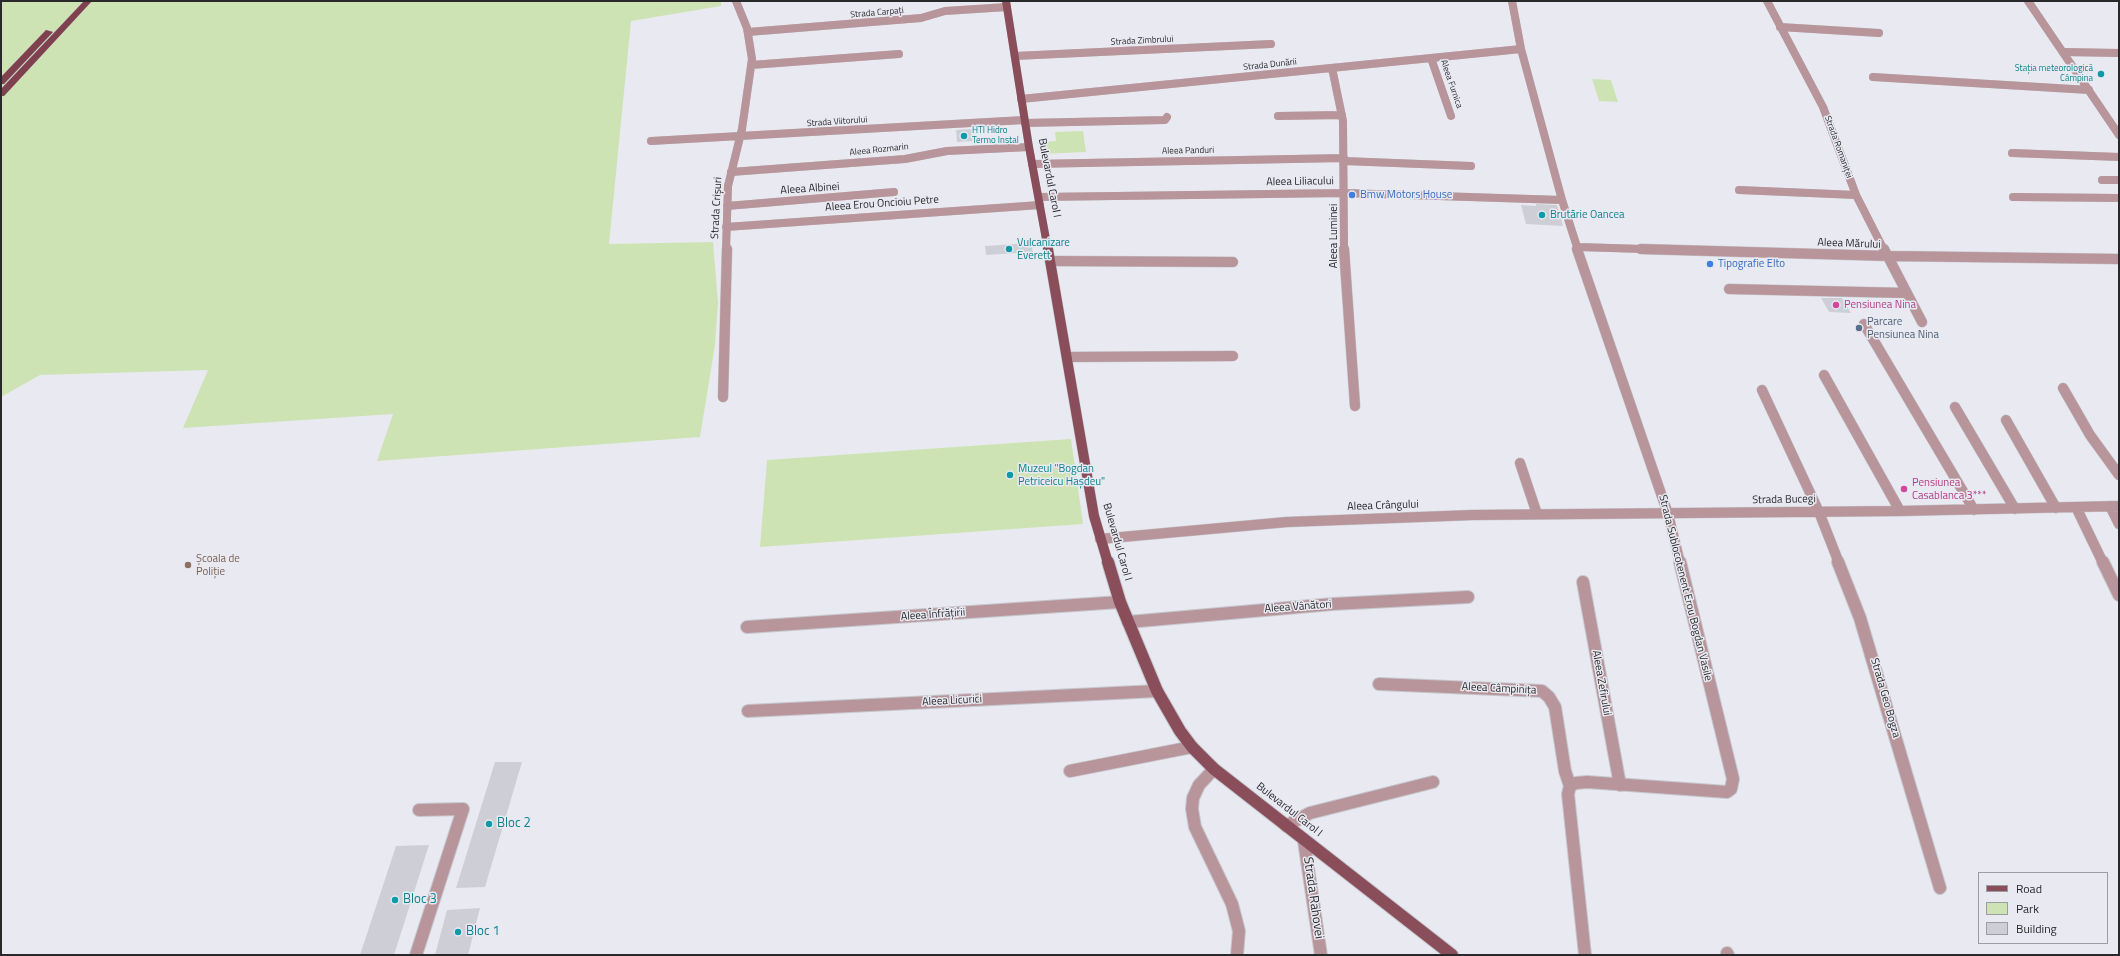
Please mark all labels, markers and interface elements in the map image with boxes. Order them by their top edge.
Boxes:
street label: Strada Carpați [850,5,904,21]
street label: Strada Zimbrului [1110,34,1174,48]
street label: Strada Dunării [1243,57,1297,73]
street label: Aleea Furnica [1438,58,1464,110]
place label: Stația meteorologică Câmpina [2015,64,2093,85]
marker: Stația meteorologică Câmpina [2096,69,2106,79]
street label: Strada Viitorului [806,114,868,130]
street label: Strada Romaniței [1822,114,1854,180]
place label: HTI Hidro Termo Instal [972,126,1019,147]
marker: HTI Hidro Termo Instal [959,131,969,141]
street label: Bulevardul Carol I [1035,137,1063,219]
street label: Aleea Rozmarin [849,142,909,158]
street label: Aleea Panduri [1162,145,1214,157]
street label: Aleea Liliacului [1266,175,1334,189]
street label: Strada Crișuri [709,177,725,239]
street label: Aleea Albinei [780,180,840,198]
place label: Bmw Motors House [1360,188,1452,202]
marker: Bmw Motors House [1347,190,1357,200]
street label: Aleea Erou Oncioiu Petre [825,193,939,215]
street label: Aleea Luminei [1327,204,1341,268]
place label: Brutărie Oancea [1550,208,1624,222]
marker: Brutărie Oancea [1537,210,1547,220]
place label: Vulcanizare Everett [1017,236,1070,262]
street label: Aleea Mărului [1817,236,1881,252]
marker: Vulcanizare Everett [1004,244,1014,254]
place label: Tipografie Elto [1718,257,1785,271]
marker: Tipografie Elto [1705,259,1715,269]
place label: Pensiunea Nina [1844,298,1916,312]
marker: Pensiunea Nina [1831,300,1841,310]
place label: Parcare Pensiunea Nina [1867,315,1939,341]
marker: Parcare Pensiunea Nina [1854,323,1864,333]
place label: Muzeul "Bogdan Petriceicu Hașdeu" [1018,462,1105,488]
marker: Muzeul "Bogdan Petriceicu Hașdeu" [1005,470,1015,480]
place label: Pensiunea Casablanca 3*** [1912,476,1987,502]
marker: Pensiunea Casablanca 3*** [1899,484,1909,494]
street label: Strada Bucegi [1752,493,1816,507]
street label: Strada Sublocotenent Erou Bogdan Vasile [1655,494,1715,682]
street label: Aleea Crângului [1347,498,1419,514]
street label: Bulevardul Carol I [1100,502,1134,582]
place label: Școala de Poliție [196,552,240,578]
marker: Școala de Poliție [183,560,193,570]
street label: Aleea Vânători [1264,598,1332,616]
street label: Aleea Înfrățirii [900,606,966,624]
street label: Aleea Zefirului [1589,649,1613,717]
street label: Strada Geo Bogza [1867,657,1903,739]
street label: Aleea Câmpinița [1461,680,1537,698]
street label: Aleea Licurici [922,693,982,709]
street label: Bulevardul Carol I [1253,780,1325,840]
place label: Bloc 2 [497,816,531,832]
marker: Bloc 2 [484,819,494,829]
street label: Strada Rahovei [1300,856,1326,940]
legend [1978,872,2108,944]
text: Road [2016,879,2042,898]
place label: Bloc 3 [403,892,437,908]
marker: Bloc 3 [390,895,400,905]
text: Park [2016,899,2039,918]
text: Building [2016,919,2057,938]
place label: Bloc 1 [466,924,500,940]
marker: Bloc 1 [453,927,463,937]

